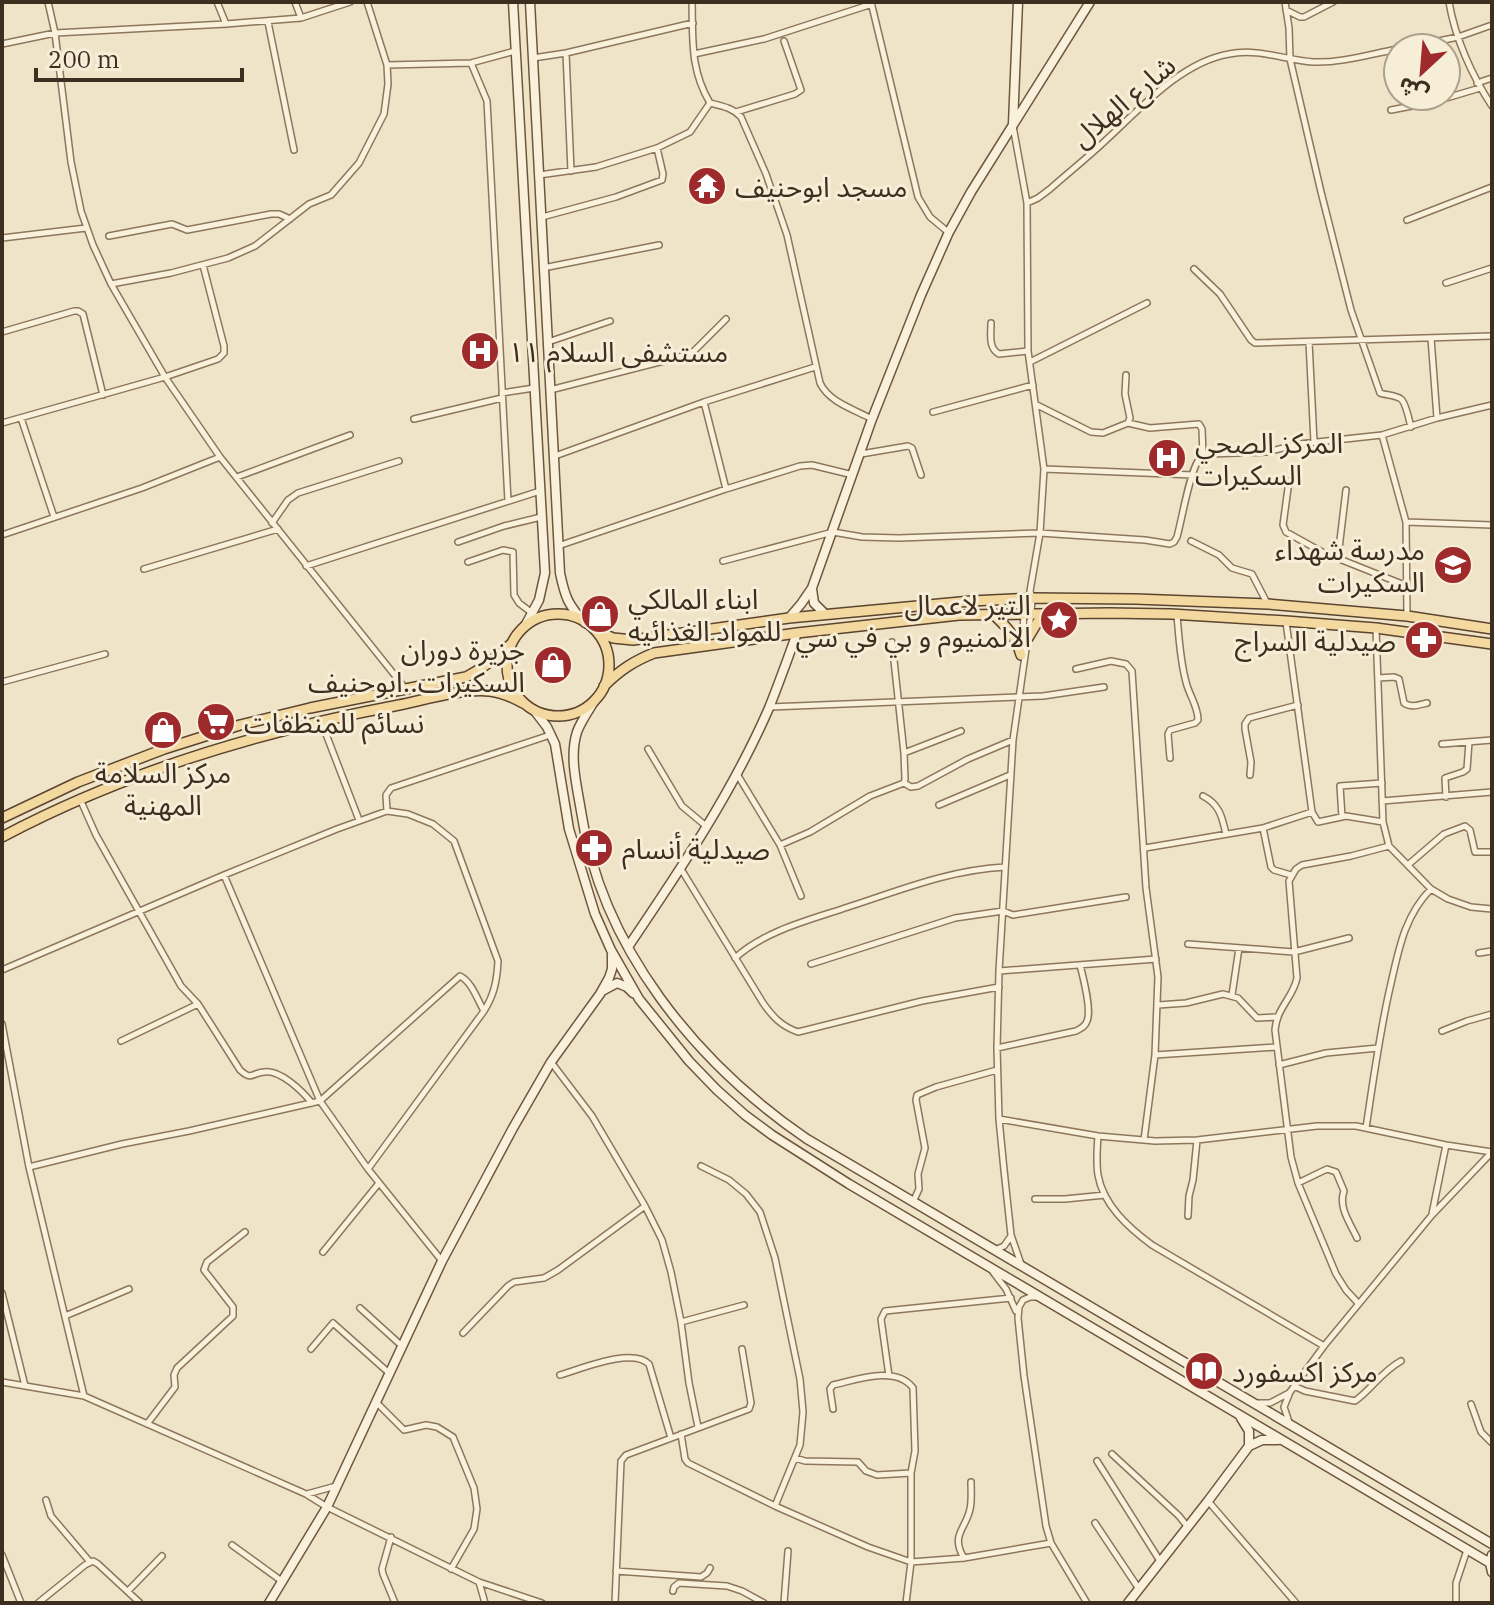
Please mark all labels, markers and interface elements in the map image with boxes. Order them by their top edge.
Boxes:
scale bar [36,32,242,82]
north arrow [1382,32,1462,112]
text: 200 m [48,43,120,75]
street label: شارع الهلال [1063,47,1185,158]
text: ش [1393,71,1433,110]
temple icon: مسجد ابوحنيف [686,165,728,207]
place label: مسجد ابوحنيف [735,168,907,205]
hospital icon: مستشفى السلام ١١ [459,330,501,372]
place label: مستشفى السلام ١١ [508,333,728,373]
place label: المركز الصحي السكيرات [1195,424,1343,493]
hospital icon: المركز الصحي السكيرات [1146,437,1188,479]
place label: مدرسة شهداء السكيرات [1275,531,1425,600]
school or university icon: مدرسة شهداء السكيرات [1432,544,1474,586]
place label: ابناء المالكي للمواد الغذائيه [628,580,781,649]
place label: التير لاعمال الالمنيوم و بي في سي [795,586,1031,658]
shop icon: ابناء المالكي للمواد الغذائيه [579,593,621,635]
place icon: التير لاعمال الالمنيوم و بي في سي [1038,599,1080,641]
pharmacy icon: صيدلية السراج [1403,619,1445,661]
place label: صيدلية السراج [1235,622,1396,662]
place label: جزيرة دوران السكيرات..ابوحنيف [308,631,525,700]
shop icon: جزيرة دوران السكيرات..ابوحنيف [532,644,574,686]
supermarket icon: نسائم للمنظفات [195,701,237,743]
place label: نسائم للمنظفات [244,704,424,745]
shop icon: مركز السلامة المهنية [142,709,184,751]
place label: مركز السلامة المهنية [95,754,231,823]
pharmacy icon: صيدلية أنسام [573,827,615,869]
place label: صيدلية أنسام [622,830,770,870]
library icon: مركز اكسفورد [1183,1350,1225,1392]
place label: مركز اكسفورد [1232,1353,1378,1390]

